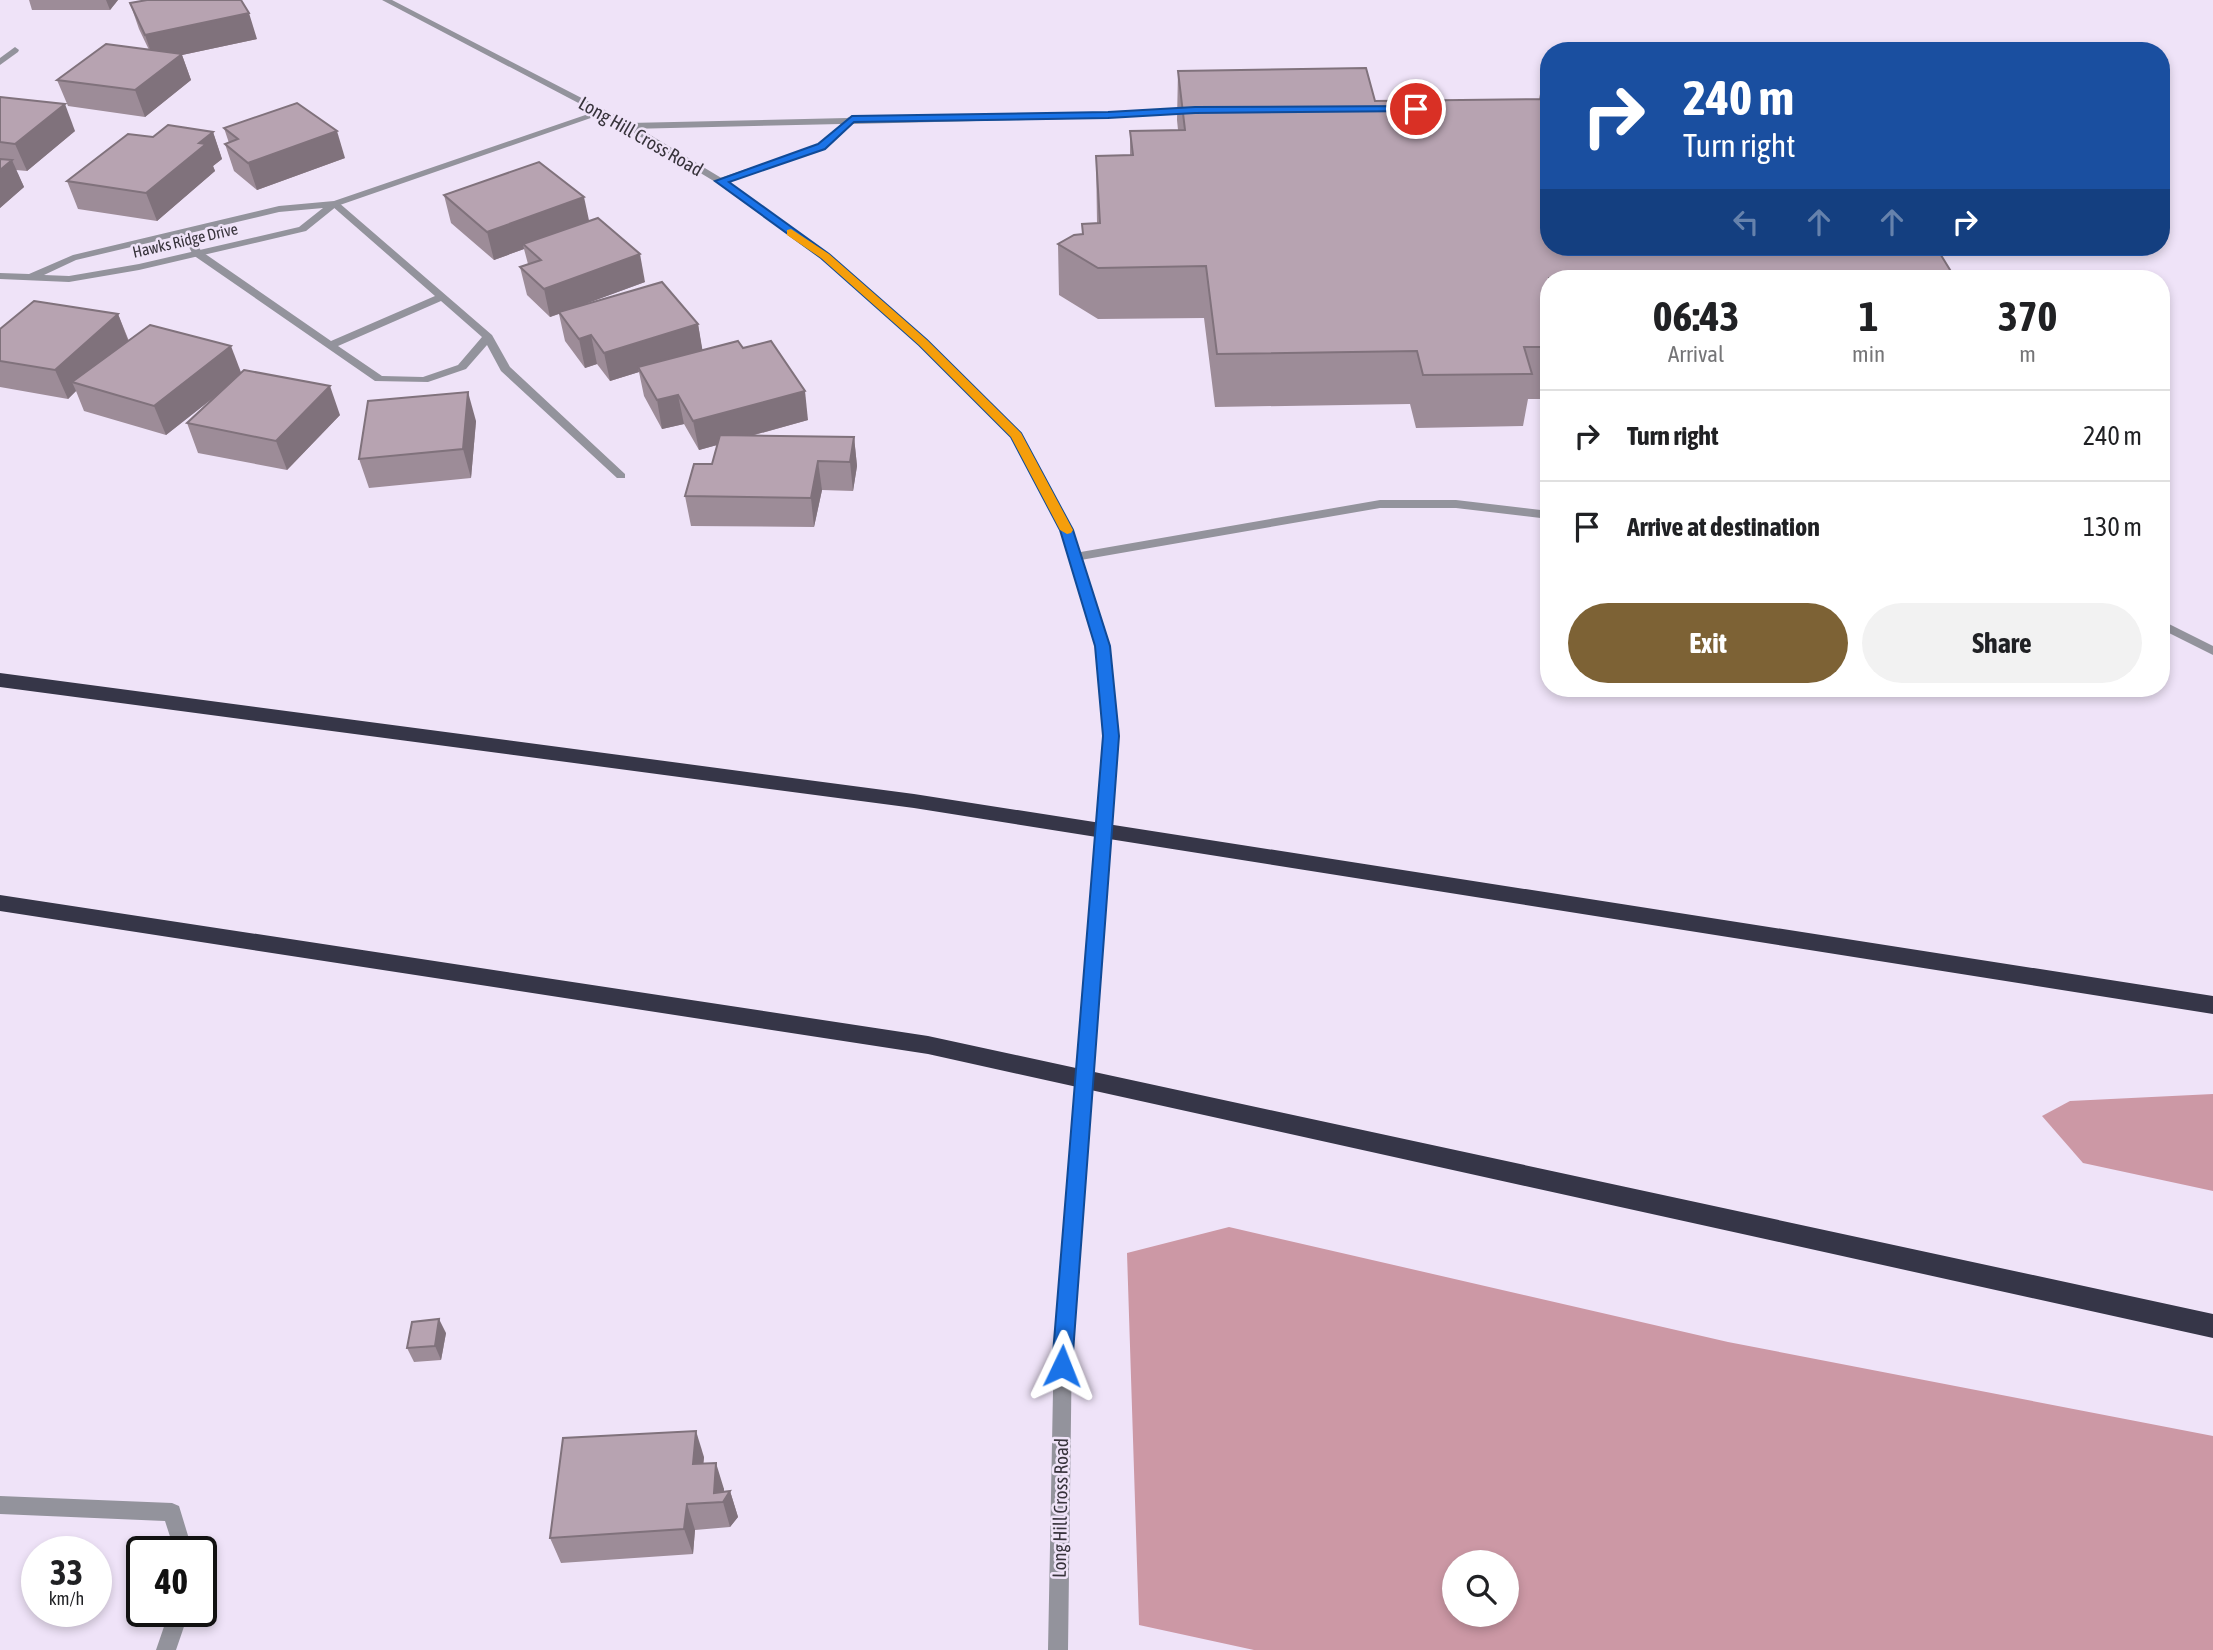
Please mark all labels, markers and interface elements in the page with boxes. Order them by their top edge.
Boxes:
text: 240 m [1683,69,1794,125]
icon: right [1568,70,1659,161]
pin [1386,79,1446,139]
icon: arrive [1397,90,1435,128]
street label: Long Hill Cross Road [575,92,707,180]
text: Turn right [1683,127,1796,164]
icon: left [1727,203,1765,241]
icon: ahead [1800,203,1838,241]
icon: ahead [1873,203,1911,241]
icon: right [1946,203,1984,241]
street label: Hawks Ridge Drive [131,219,240,262]
text: 06:43 [1653,292,1739,340]
text: 1 [1859,292,1878,340]
text: 370 [1998,292,2057,340]
text: Arrival [1668,341,1724,367]
text: min [1852,341,1885,367]
text: m [2019,341,2036,367]
icon: right [1568,417,1606,455]
text: Turn right [1627,421,1718,451]
text: 240 m [2083,421,2142,451]
icon: arrive [1568,508,1606,546]
text: Arrive at destination [1627,512,1820,542]
text: 130 m [2083,512,2142,542]
button: Exit [1568,603,1848,683]
button: Share [1862,603,2142,683]
position arrow [1025,1329,1099,1403]
street label: Long Hill Cross Road [1048,1438,1072,1578]
speed limit sign: 40 [126,1536,217,1627]
map controls [1442,1550,1519,1627]
button: search [1442,1550,1519,1627]
text: 33 [50,1552,83,1592]
text: km/h [49,1588,84,1609]

